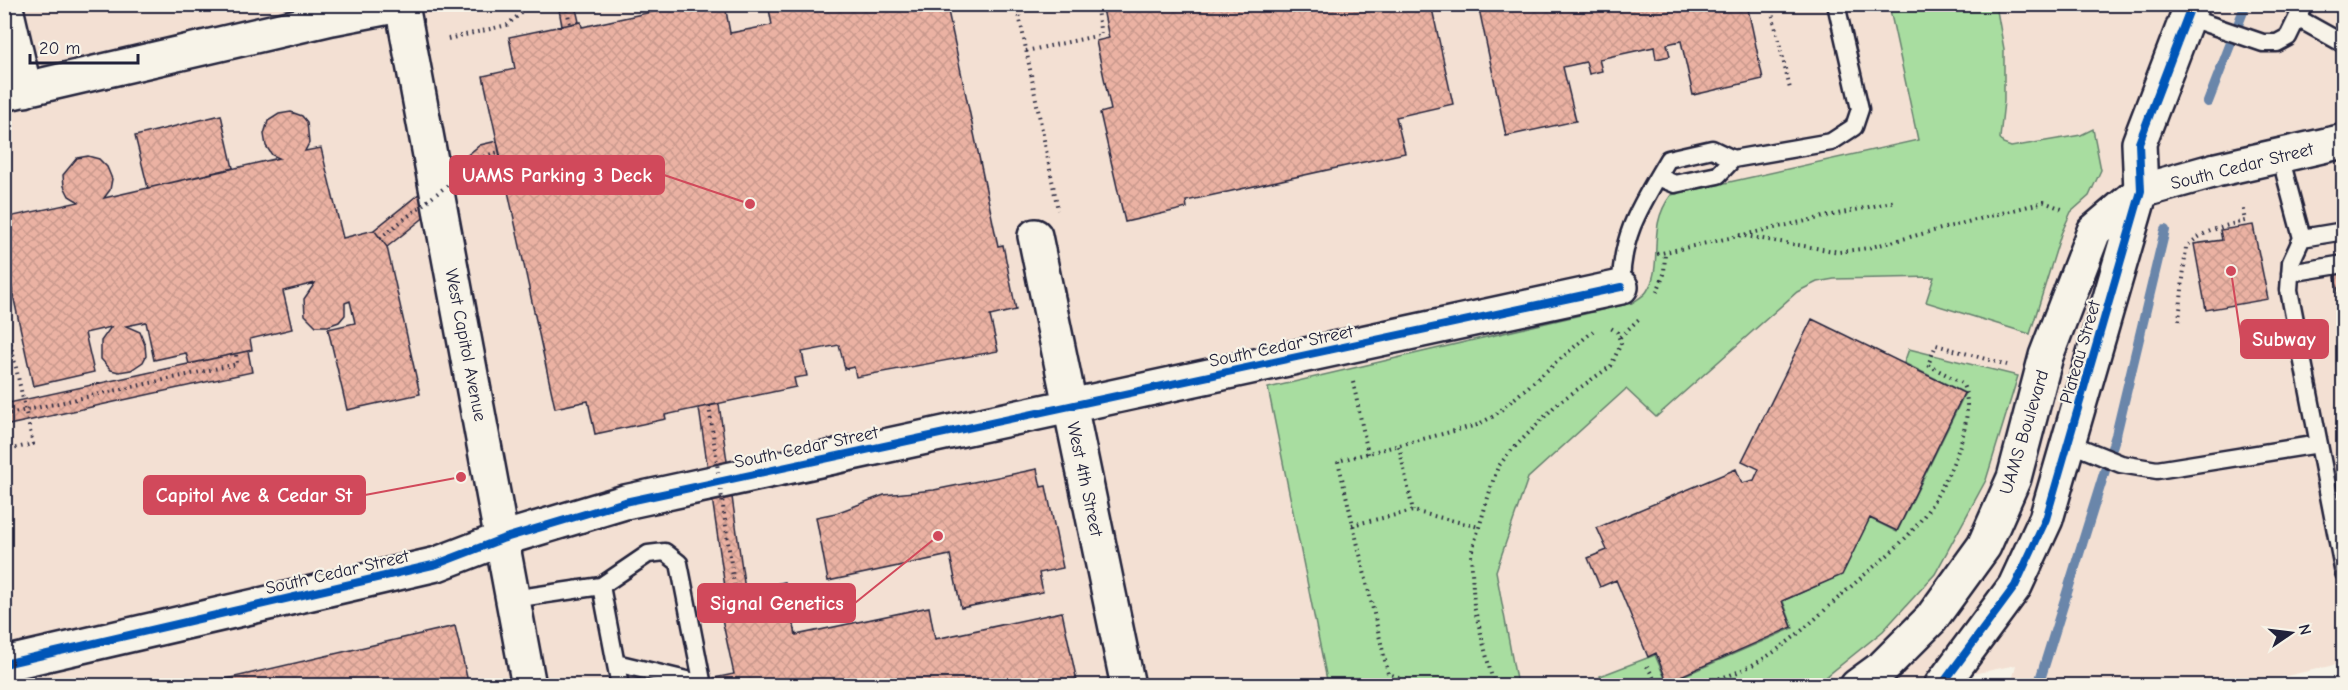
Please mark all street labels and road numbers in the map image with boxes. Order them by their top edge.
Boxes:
street label: South Cedar Street [2168,138,2317,194]
street label: West Capitol Avenue [440,267,491,423]
street label: Plateau Street [2056,297,2105,406]
street label: South Cedar Street [1207,321,1356,372]
street label: UAMS Boulevard [1996,367,2053,497]
street label: West 4th Street [1062,420,1107,539]
street label: South Cedar Street [732,422,881,473]
street label: South Cedar Street [263,546,412,599]

